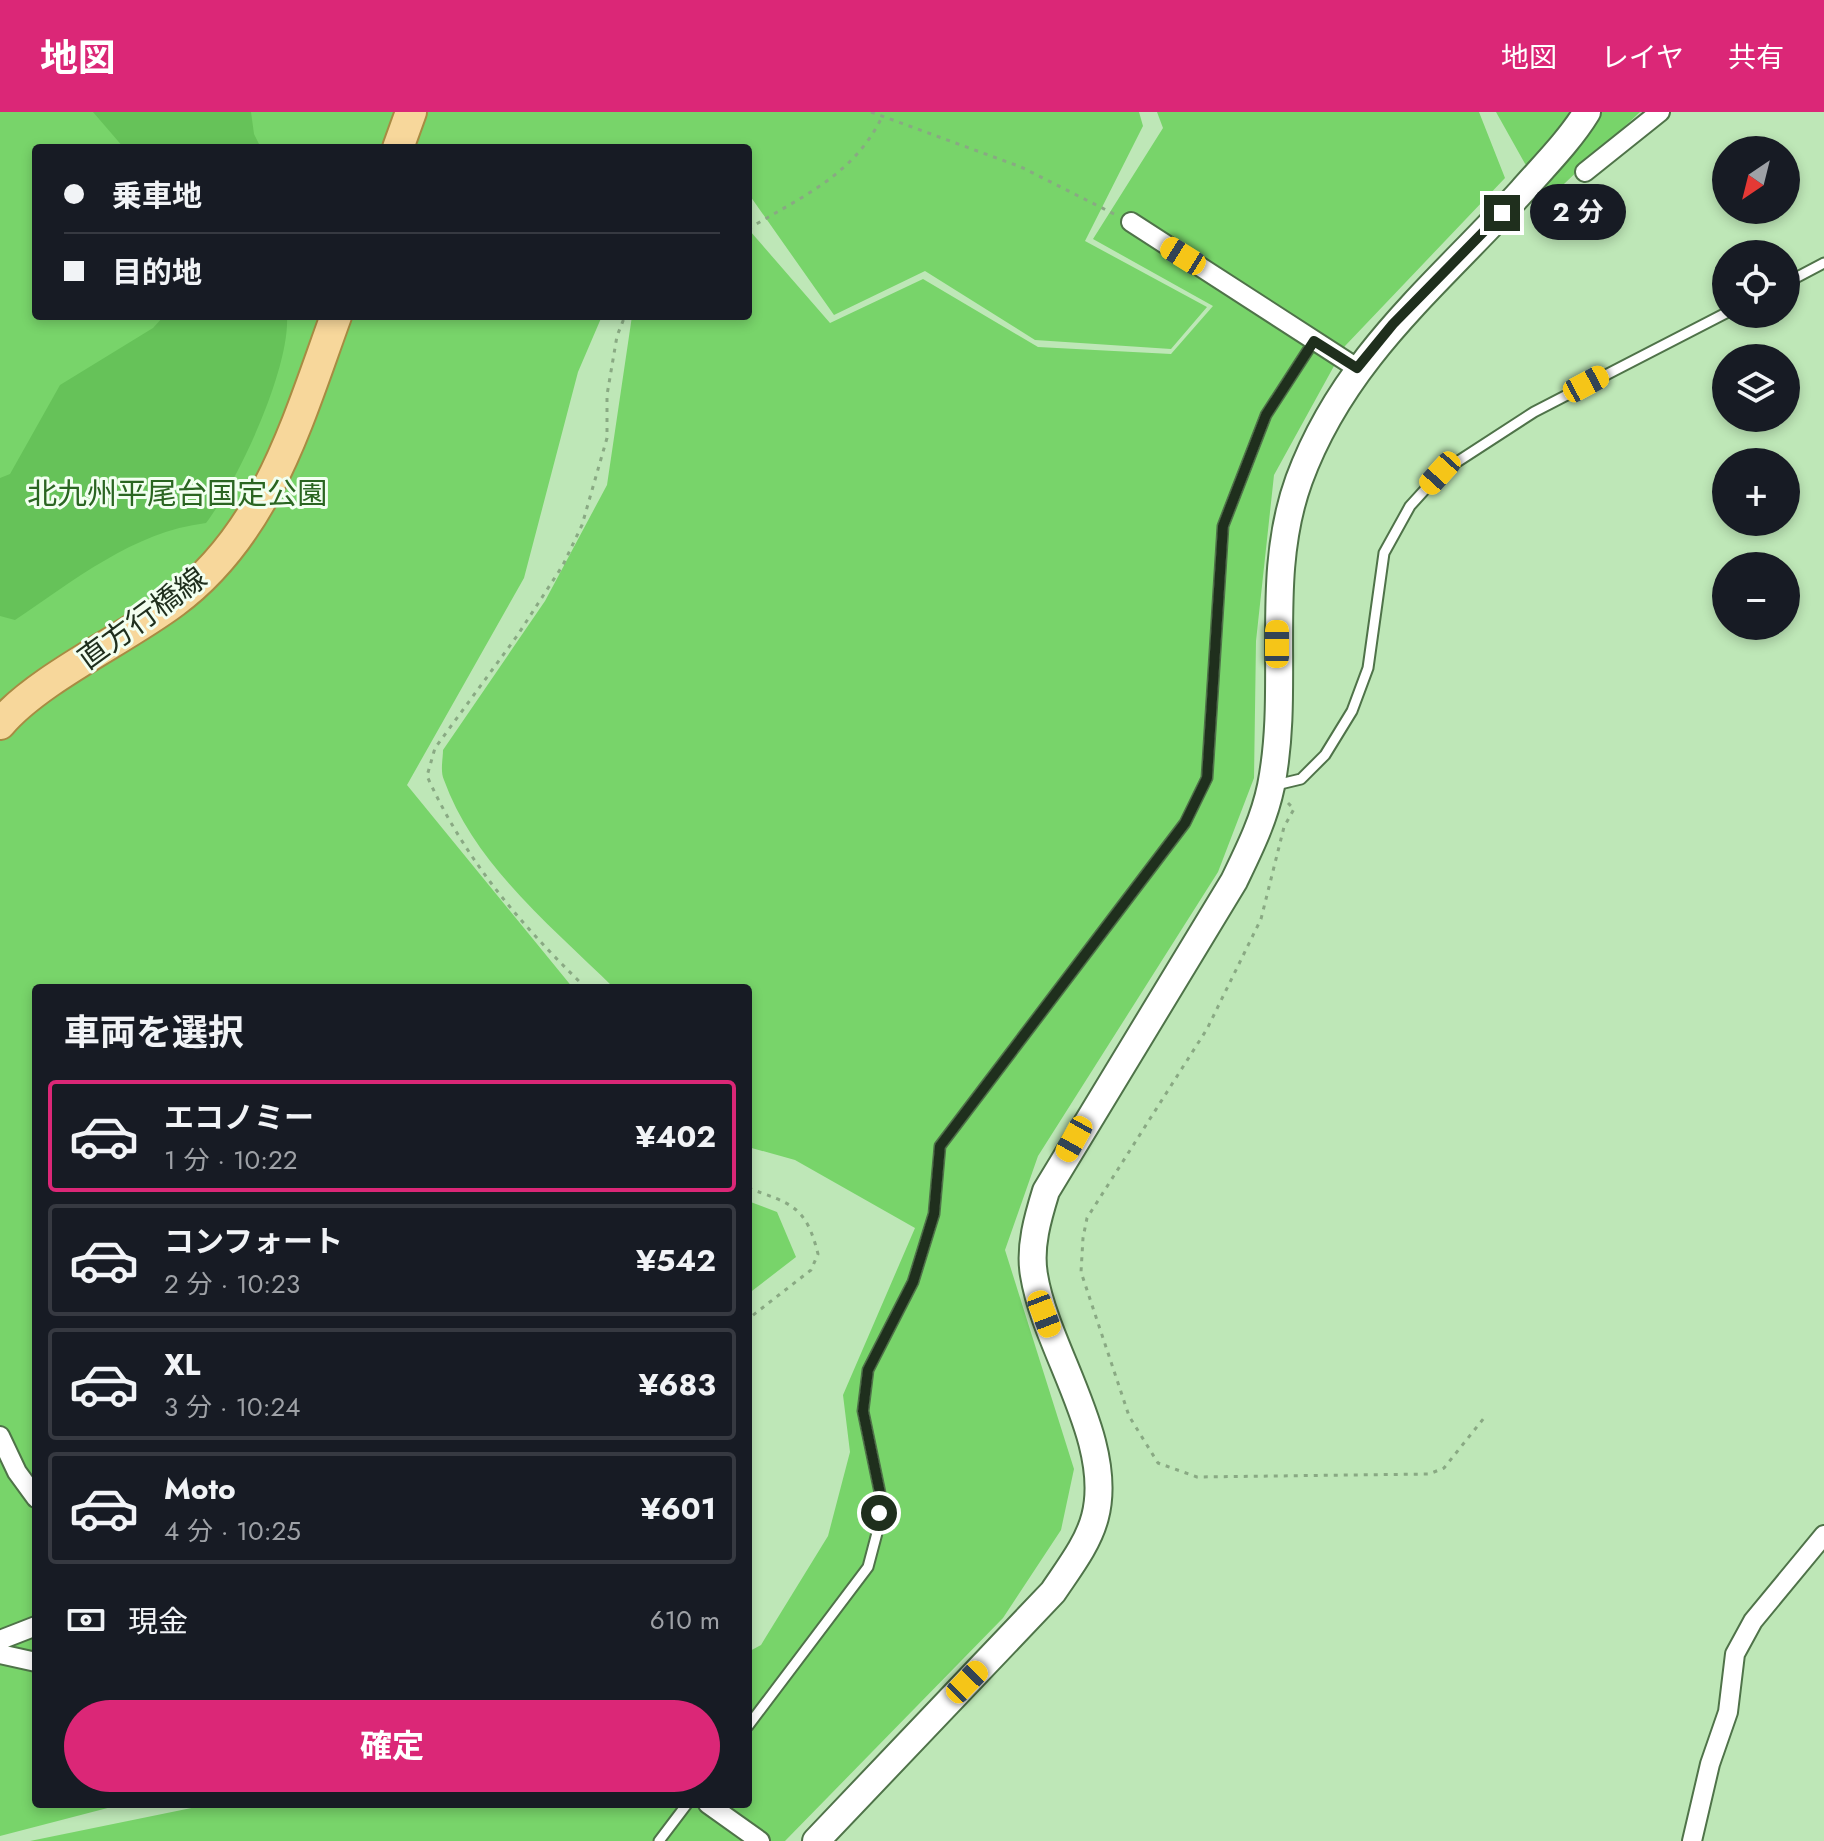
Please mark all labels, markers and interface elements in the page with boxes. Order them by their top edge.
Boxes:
text: 地図 [40,30,116,85]
text: 地図 [1501,37,1557,78]
text: レイヤ [1601,37,1684,78]
text: 共有 [1728,37,1784,78]
north arrow [1712,136,1800,224]
map controls [1712,136,1800,640]
text: 乗車地 [112,174,202,217]
callout: 2 分 [1530,185,1626,241]
text: 2 分 [1553,193,1603,231]
route end [1484,195,1520,231]
car [1156,233,1210,279]
button: locate [1712,240,1800,328]
text: 目的地 [112,251,202,294]
button: layers [1712,344,1800,432]
car [1559,362,1613,406]
car [1415,447,1465,499]
button: + [1712,448,1800,536]
park label: 北九州平尾台国定公園 [27,472,327,515]
button: − [1712,552,1800,640]
street label: 直方行橋線 [69,557,215,679]
car [1265,620,1289,668]
text: 車両を選択 [64,1006,244,1058]
text: エコノミー [164,1096,314,1139]
icon: car [68,1100,140,1172]
car [1052,1112,1096,1166]
text: ¥402 [635,1115,716,1158]
text: 1 分 · 10:22 [164,1141,298,1179]
text: コンフォート [164,1220,343,1263]
icon: car [68,1224,140,1296]
text: ¥542 [636,1239,716,1282]
text: 2 分 · 10:23 [164,1265,300,1303]
car [1024,1287,1064,1341]
text: XL [164,1343,200,1386]
icon: car [68,1348,140,1420]
text: ¥683 [638,1363,716,1406]
text: 3 分 · 10:24 [164,1388,300,1426]
text: Moto [164,1467,236,1510]
icon: car [68,1472,140,1544]
text: ¥601 [641,1487,716,1530]
route start [861,1495,897,1531]
text: 4 分 · 10:25 [164,1512,301,1550]
icon: cash [64,1598,108,1642]
text: 現金 [128,1600,188,1643]
text: 610 m [650,1601,720,1639]
car [942,1656,992,1708]
button: 確定 [64,1700,720,1792]

